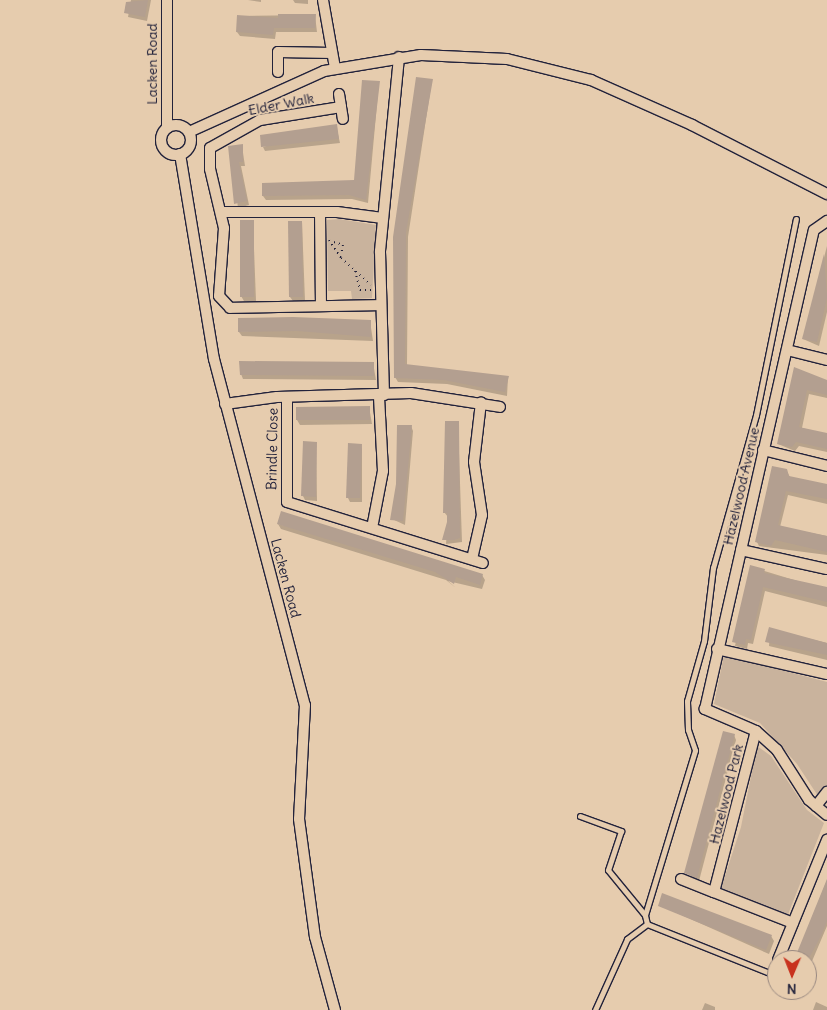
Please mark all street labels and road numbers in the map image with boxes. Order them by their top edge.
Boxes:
street label: Lacken Road [144,23,160,105]
street label: Elder Walk [247,89,315,119]
street label: Brindle Close [263,408,281,490]
street label: Hazelwood Avenue [719,425,763,547]
street label: Lacken Road [267,537,305,619]
street label: Hazelwood Park [705,742,747,846]

